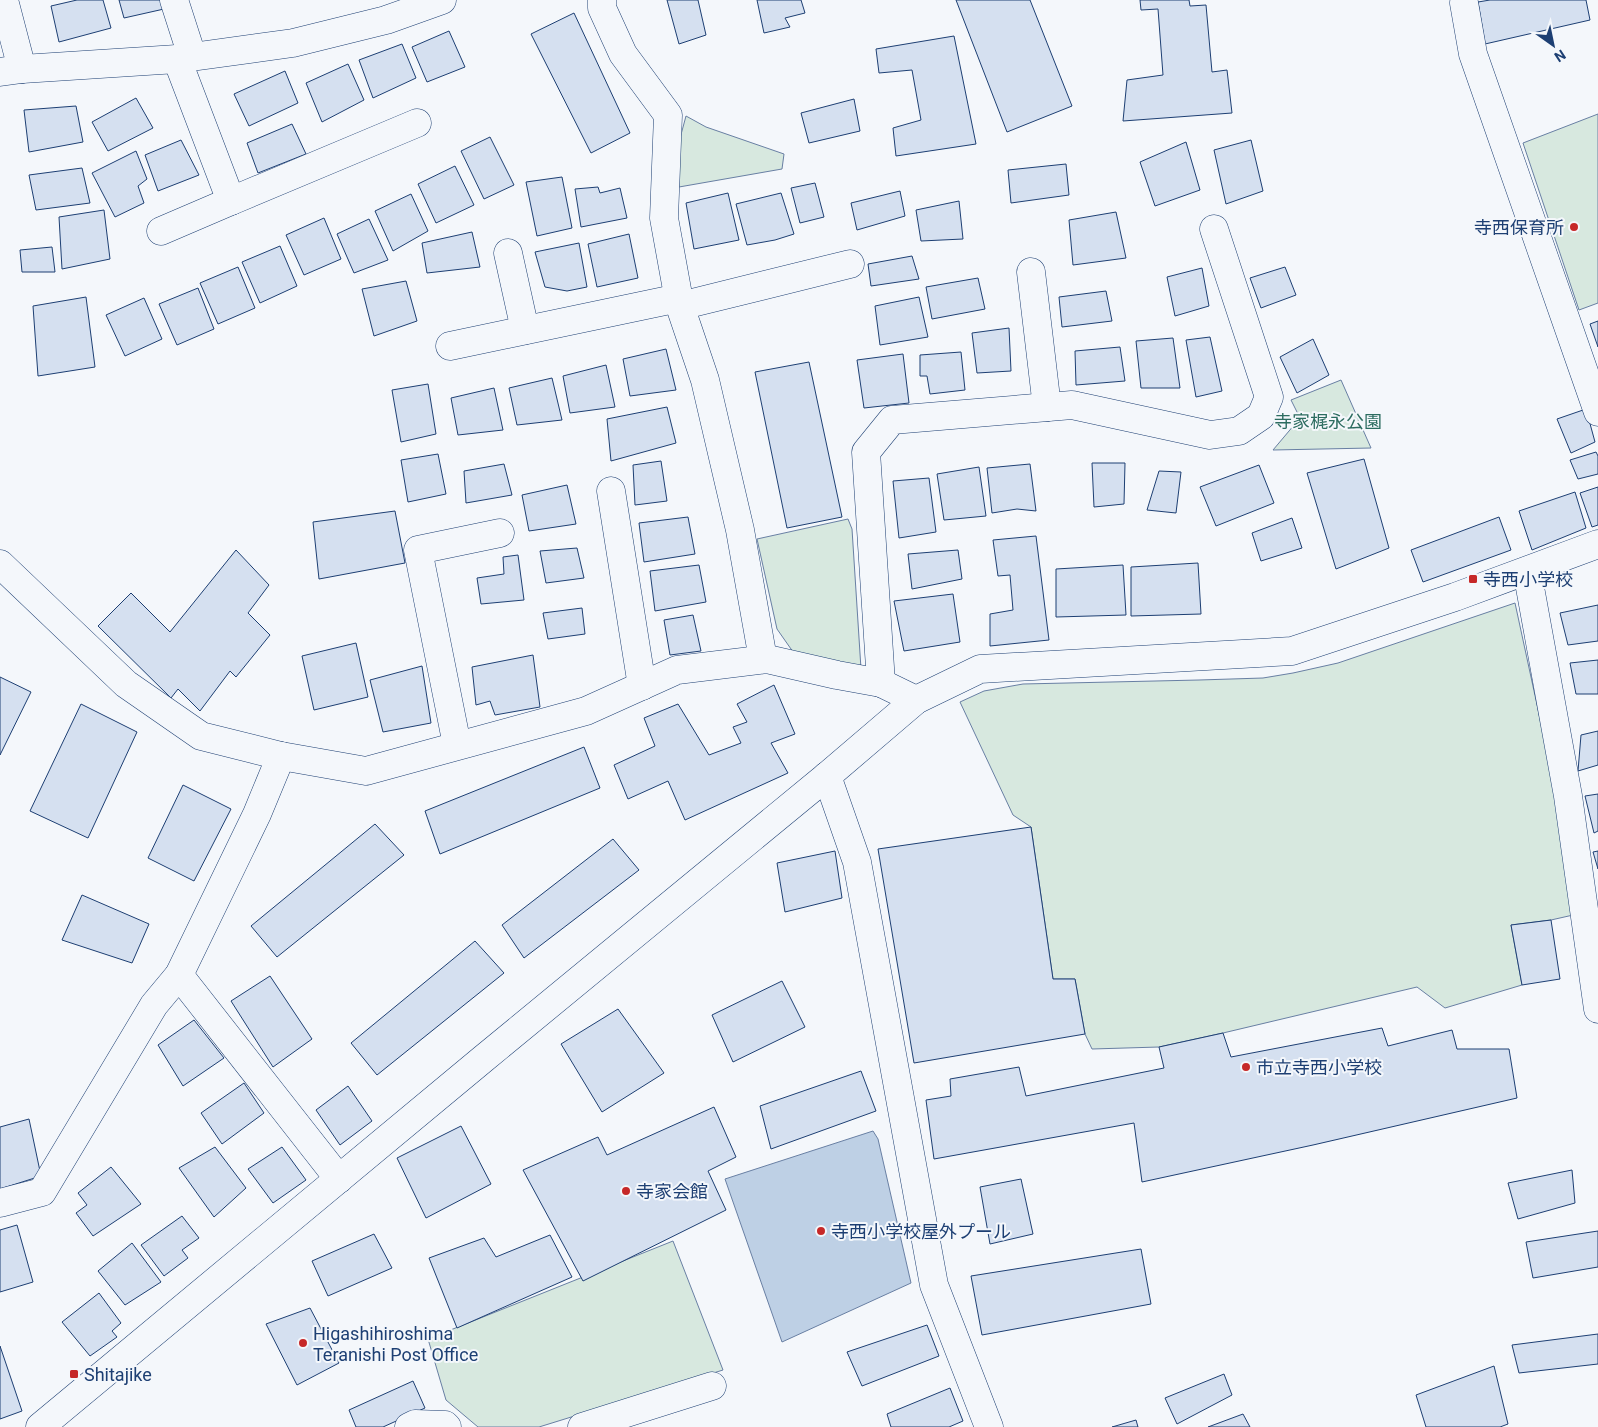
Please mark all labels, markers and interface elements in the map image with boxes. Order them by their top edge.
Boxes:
north arrow [1528,20,1578,70]
text: N [1552,46,1569,65]
place label: 寺西保育所 [1474,217,1564,238]
marker: 寺西保育所 [1568,221,1580,233]
park label: 寺家梶永公園 [1274,411,1382,432]
place label: 寺西小学校 [1483,569,1573,590]
marker: 寺西小学校 [1467,573,1479,585]
place label: 市立寺西小学校 [1256,1057,1382,1078]
marker: 市立寺西小学校 [1240,1061,1252,1073]
place label: 寺家会館 [636,1181,708,1202]
marker: 寺家会館 [620,1185,632,1197]
place label: 寺西小学校屋外プール [831,1221,1011,1242]
marker: 寺西小学校屋外プール [815,1225,827,1237]
place label: Higashihiroshima Teranishi Post Office [313,1323,478,1365]
marker: Higashihiroshima Teranishi Post Office [297,1337,309,1349]
place label: Shitajike [84,1364,152,1385]
marker: Shitajike [68,1368,80,1380]

